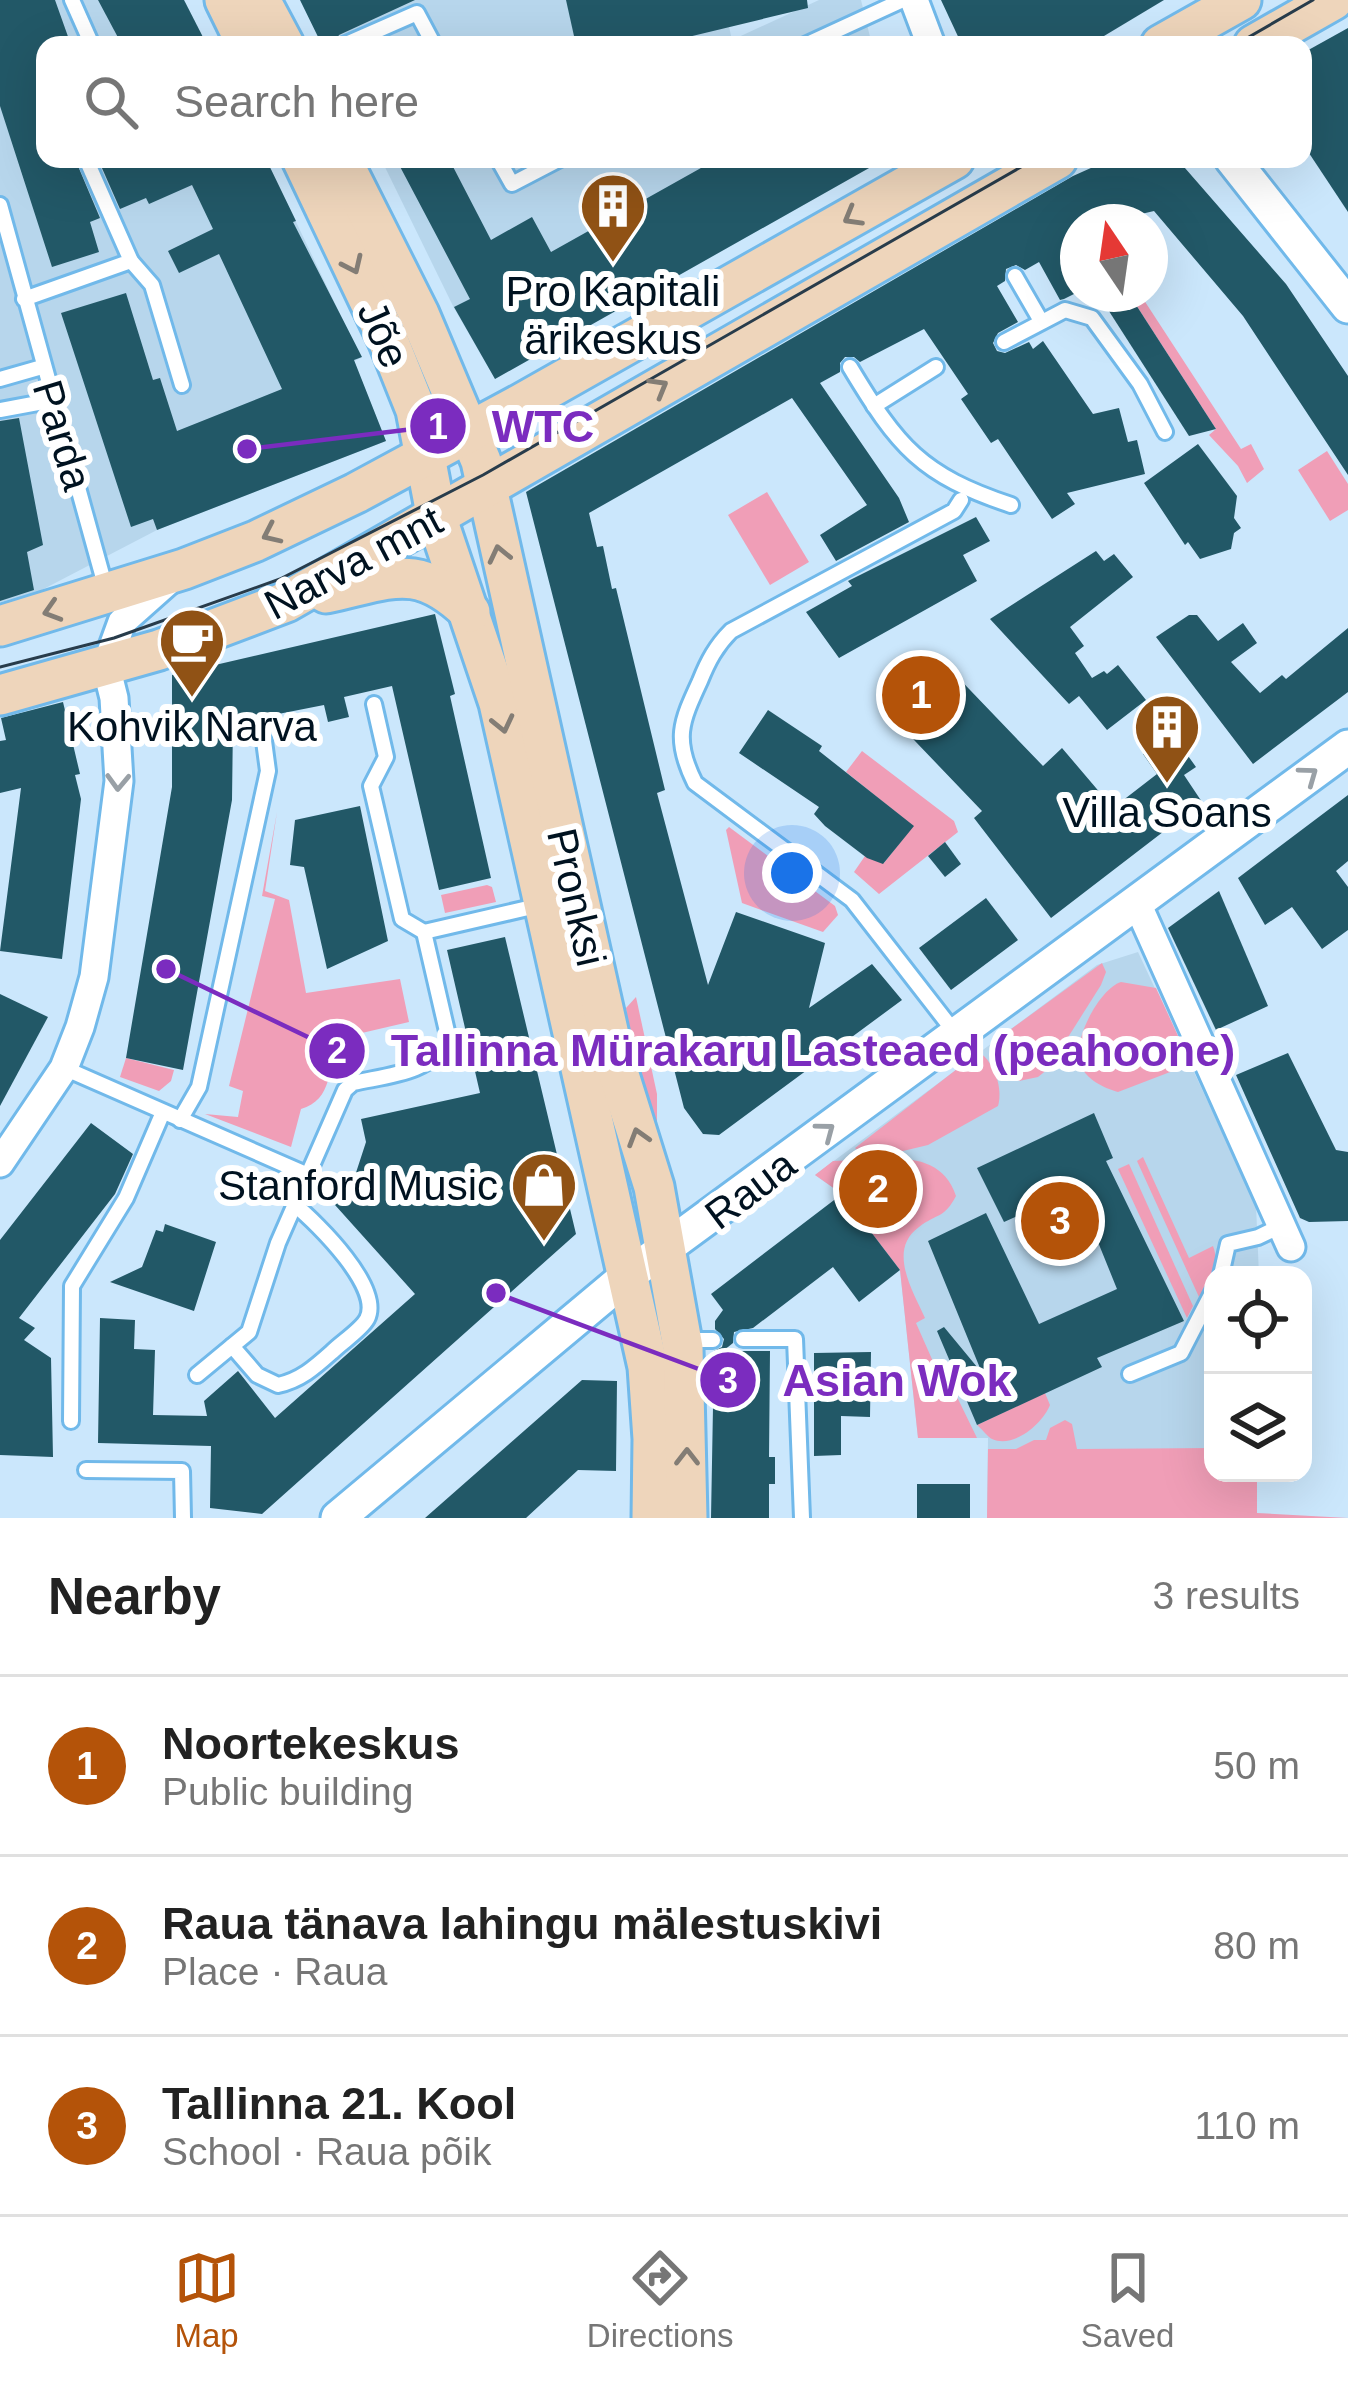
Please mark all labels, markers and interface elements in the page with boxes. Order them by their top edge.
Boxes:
search box [36,36,1312,168]
icon: search [78,69,144,135]
text: Search here [174,76,419,127]
building icon: Pro Kapitali ärikeskus [578,171,648,265]
one-way arrow [843,202,865,225]
north arrow [1060,204,1168,312]
one-way arrow [339,253,362,274]
place label: Pro Kapitali ärikeskus [506,268,720,363]
street label: Jõe [348,294,419,375]
street label: Parda [24,375,102,496]
one-way arrow [646,379,668,402]
callout: WTC [408,386,618,467]
text: WTC [492,401,594,452]
text: 1 [428,406,448,447]
street label: Narva mnt [257,496,450,629]
one-way arrow [262,520,283,543]
one-way arrow [487,544,512,564]
one-way arrow [42,597,63,622]
cafe icon: Kohvik Narva [157,606,227,700]
pin: 1 [882,650,960,740]
building icon: Villa Soans [1132,692,1202,786]
place label: Kohvik Narva [67,703,318,750]
one-way arrow [490,714,515,734]
one-way arrow [1296,767,1318,789]
one-way arrow [105,773,131,792]
place label: Villa Soans [1062,789,1272,836]
street label: Pronksi [538,824,615,971]
your location [762,843,822,903]
callout: Tallinna Mürakaru Lasteaed (peahoone) [307,1010,1259,1091]
text: Tallinna Mürakaru Lasteaed (peahoone) [391,1025,1235,1076]
text: 2 [327,1030,347,1071]
one-way arrow [813,1124,835,1146]
one-way arrow [627,1127,652,1148]
street label: Raua [696,1140,805,1238]
pin: 2 [839,1144,917,1234]
shop icon: Stanford Music [509,1150,579,1244]
place label: Stanford Music [218,1162,498,1209]
pin: 3 [1021,1176,1099,1266]
map controls [1204,1266,1312,1482]
button: locate [1204,1266,1312,1374]
callout: Asian Wok [698,1340,1035,1421]
text: Asian Wok [782,1355,1013,1406]
text: 3 [718,1360,738,1401]
button: layers [1204,1374,1312,1482]
one-way arrow [674,1447,700,1465]
text: Nearby [48,1568,221,1625]
text: 3 results [1153,1574,1300,1617]
text: Noortekeskus [162,1718,460,1769]
text: 1 [76,1744,98,1787]
text: 50 m [1213,1744,1300,1787]
text: Public building [162,1770,414,1813]
text: Raua tänava lahingu mälestuskivi [162,1898,882,1949]
text: 2 [76,1924,98,1967]
text: 80 m [1213,1924,1300,1967]
text: Place · Raua [162,1950,387,1993]
text: Tallinna 21. Kool [162,2078,516,2129]
text: 3 [76,2104,98,2147]
text: 110 m [1195,2104,1300,2147]
text: School · Raua põik [162,2130,492,2173]
tab: Map [174,2245,240,2355]
tab: Directions [587,2245,734,2355]
tab: Saved [1081,2245,1174,2355]

